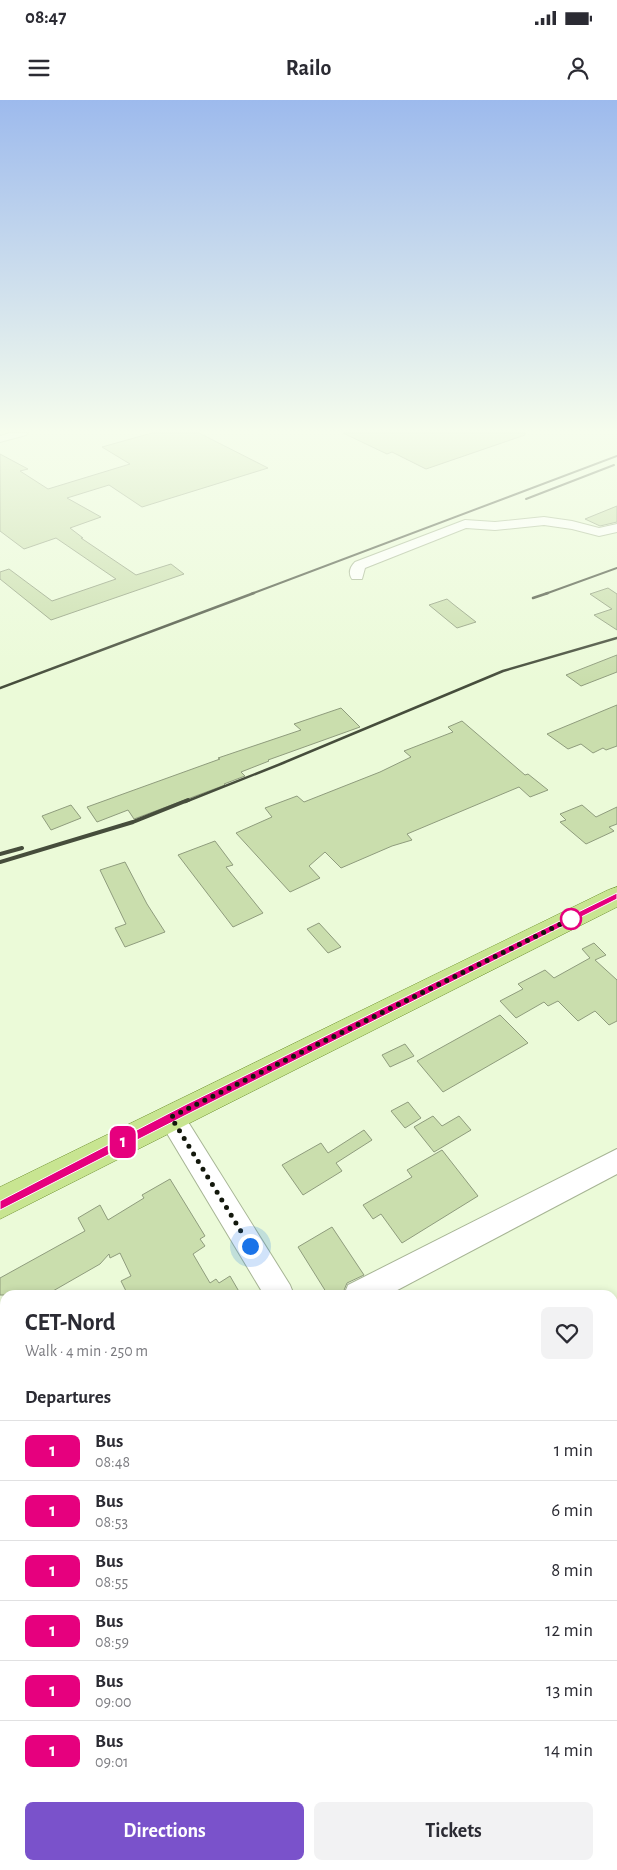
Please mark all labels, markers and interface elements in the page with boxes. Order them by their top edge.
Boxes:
text: 08:47 [25,8,66,27]
icon: menu [25,54,53,82]
icon: person [564,54,592,82]
text: Railo [286,57,331,79]
unlabelled marker [560,908,582,930]
line badge: 1 [107,1126,139,1158]
text: 1 [120,1133,126,1151]
your location [238,1234,263,1259]
button: heart [541,1307,593,1359]
text: CET-Nord [25,1311,115,1335]
text: Walk · 4 min · 250 m [25,1343,148,1359]
text: Departures [25,1388,111,1407]
text: Bus [95,1432,123,1451]
text: 1 min [554,1441,593,1460]
text: 1 [49,1442,56,1460]
text: 08:48 [95,1454,130,1470]
text: Bus [95,1492,123,1511]
text: 6 min [551,1501,593,1520]
text: 1 [49,1502,56,1520]
text: 08:53 [95,1514,128,1530]
text: Bus [95,1552,123,1571]
text: 8 min [551,1561,593,1580]
text: 1 [49,1562,56,1580]
text: 08:55 [95,1574,128,1590]
text: Bus [95,1612,123,1631]
text: 12 min [545,1621,593,1640]
text: 1 [49,1622,56,1640]
text: 08:59 [95,1634,129,1650]
text: Bus [95,1672,123,1691]
text: 13 min [546,1681,593,1700]
text: 1 [49,1682,56,1700]
text: 09:00 [95,1694,132,1710]
text: Bus [95,1732,123,1751]
text: 14 min [545,1741,593,1760]
text: 1 [49,1742,56,1760]
text: 09:01 [95,1754,129,1770]
button: Directions [25,1802,304,1860]
button: Tickets [314,1802,593,1860]

